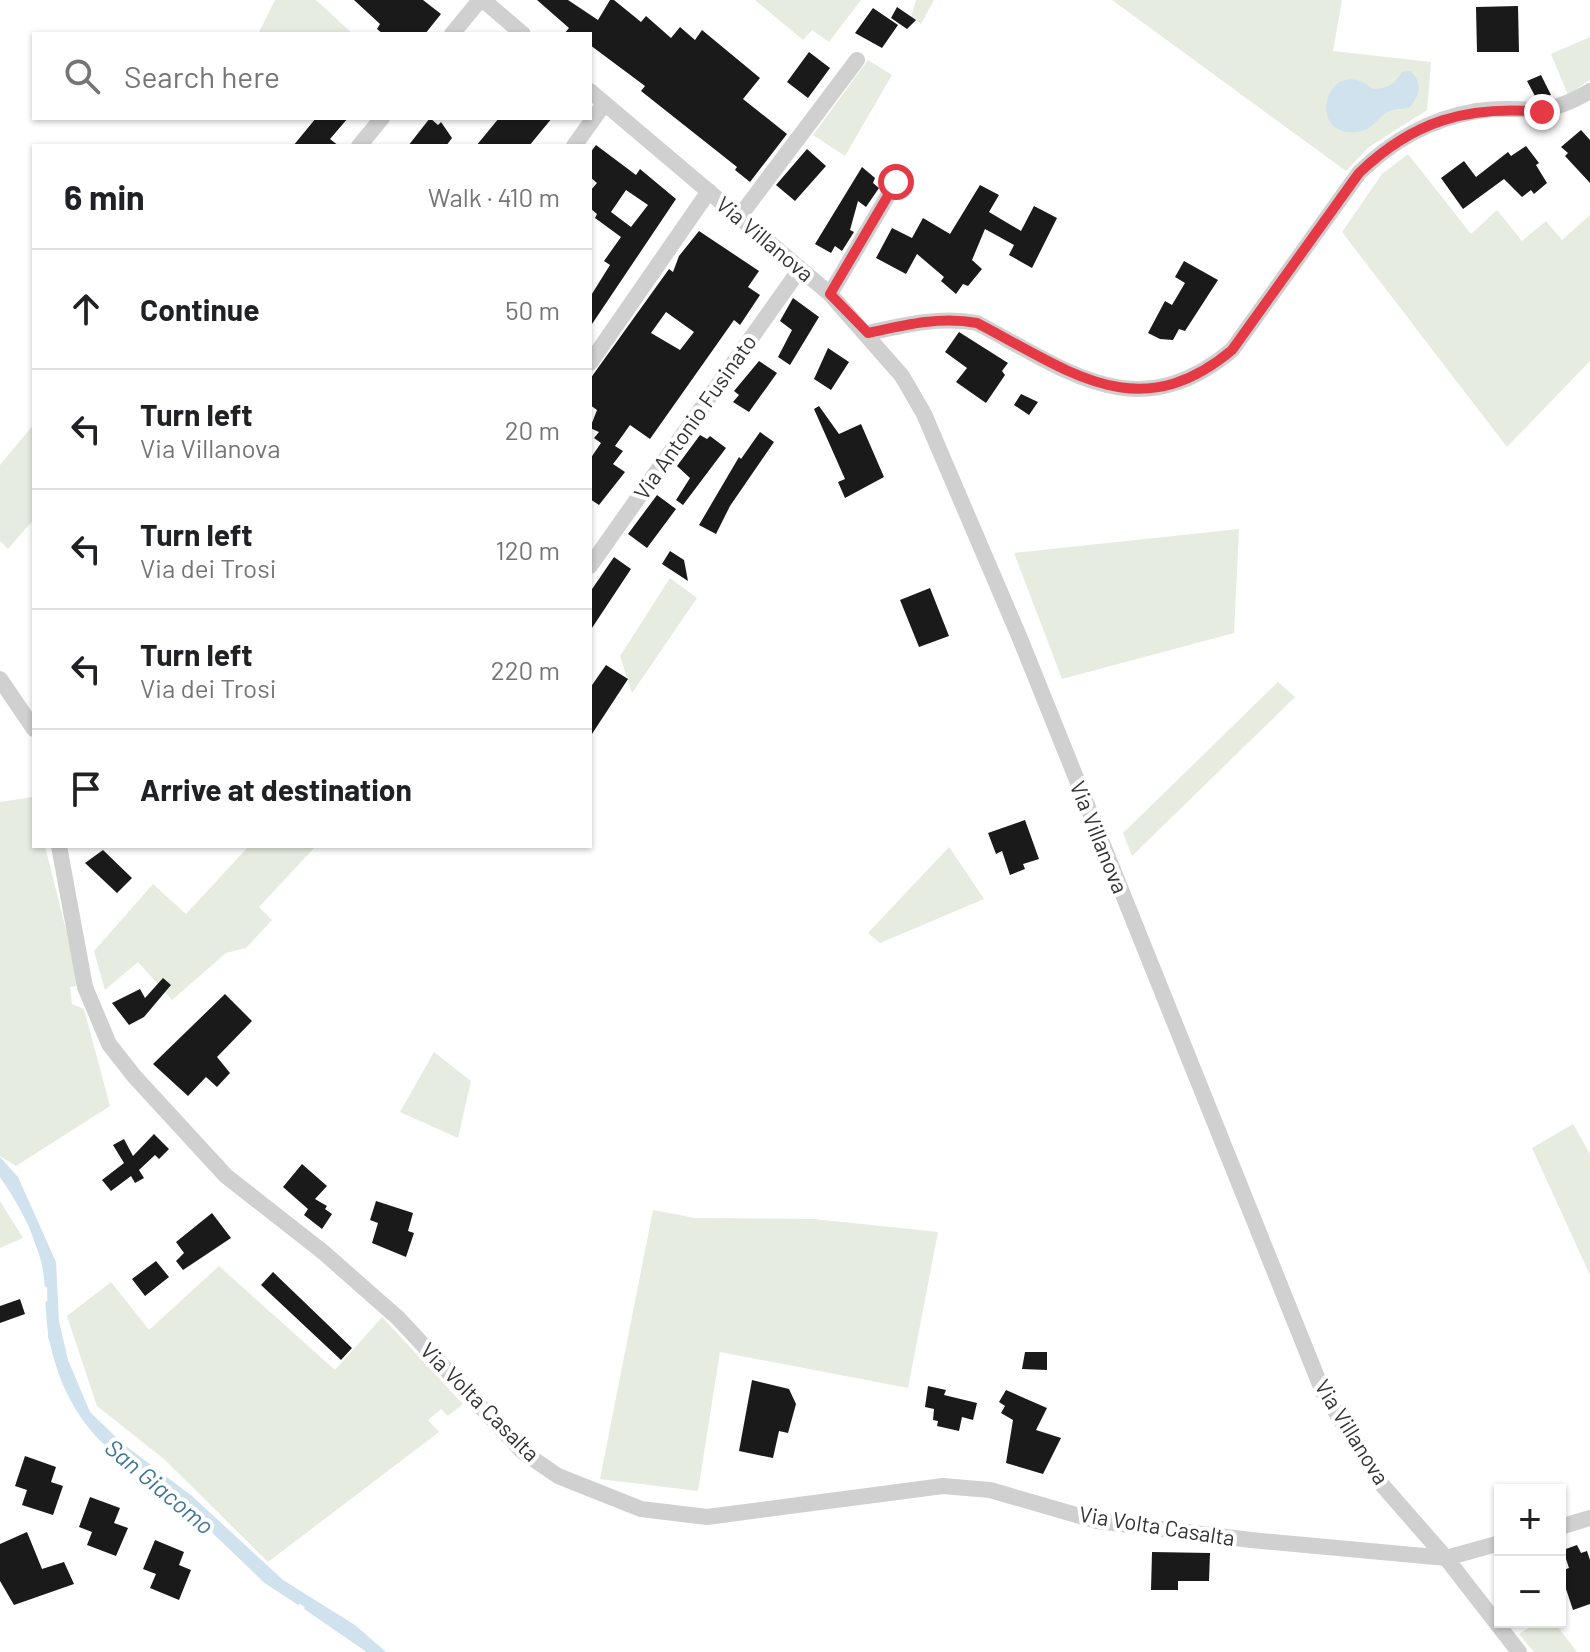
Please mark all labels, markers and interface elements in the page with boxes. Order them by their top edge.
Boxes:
search box [32,32,592,120]
icon: search [60,54,104,98]
text: Search here [124,58,280,94]
route end [1524,94,1560,130]
route start [878,164,914,200]
text: 6 min [64,176,145,217]
text: Walk · 410 m [428,181,560,212]
street label: Via Villanova [712,190,820,286]
icon: ahead [64,287,108,331]
text: Continue [140,291,260,327]
text: 50 m [505,294,560,325]
street label: Via Antonio Fusinato [627,329,761,504]
text: Turn left [140,396,253,432]
icon: left [64,407,108,451]
text: 20 m [505,414,560,445]
text: Via Villanova [140,432,280,463]
text: Turn left [140,516,253,552]
icon: left [64,527,108,571]
text: 120 m [496,534,560,565]
text: Via dei Trosi [140,552,276,583]
text: Turn left [140,636,253,672]
icon: left [64,647,108,691]
text: 220 m [491,654,560,685]
text: Via dei Trosi [140,672,276,703]
icon: arrive [64,767,108,811]
text: Arrive at destination [140,771,412,807]
street label: Via Villanova [1066,777,1134,897]
street label: Via Volta Casalta [416,1336,546,1466]
street label: Via Villanova [1310,1374,1395,1489]
water label: San Giacomo [100,1432,220,1540]
map controls [1494,1484,1566,1628]
button: + [1494,1484,1566,1556]
street label: Via Volta Casalta [1077,1500,1237,1550]
button: − [1494,1556,1566,1628]

